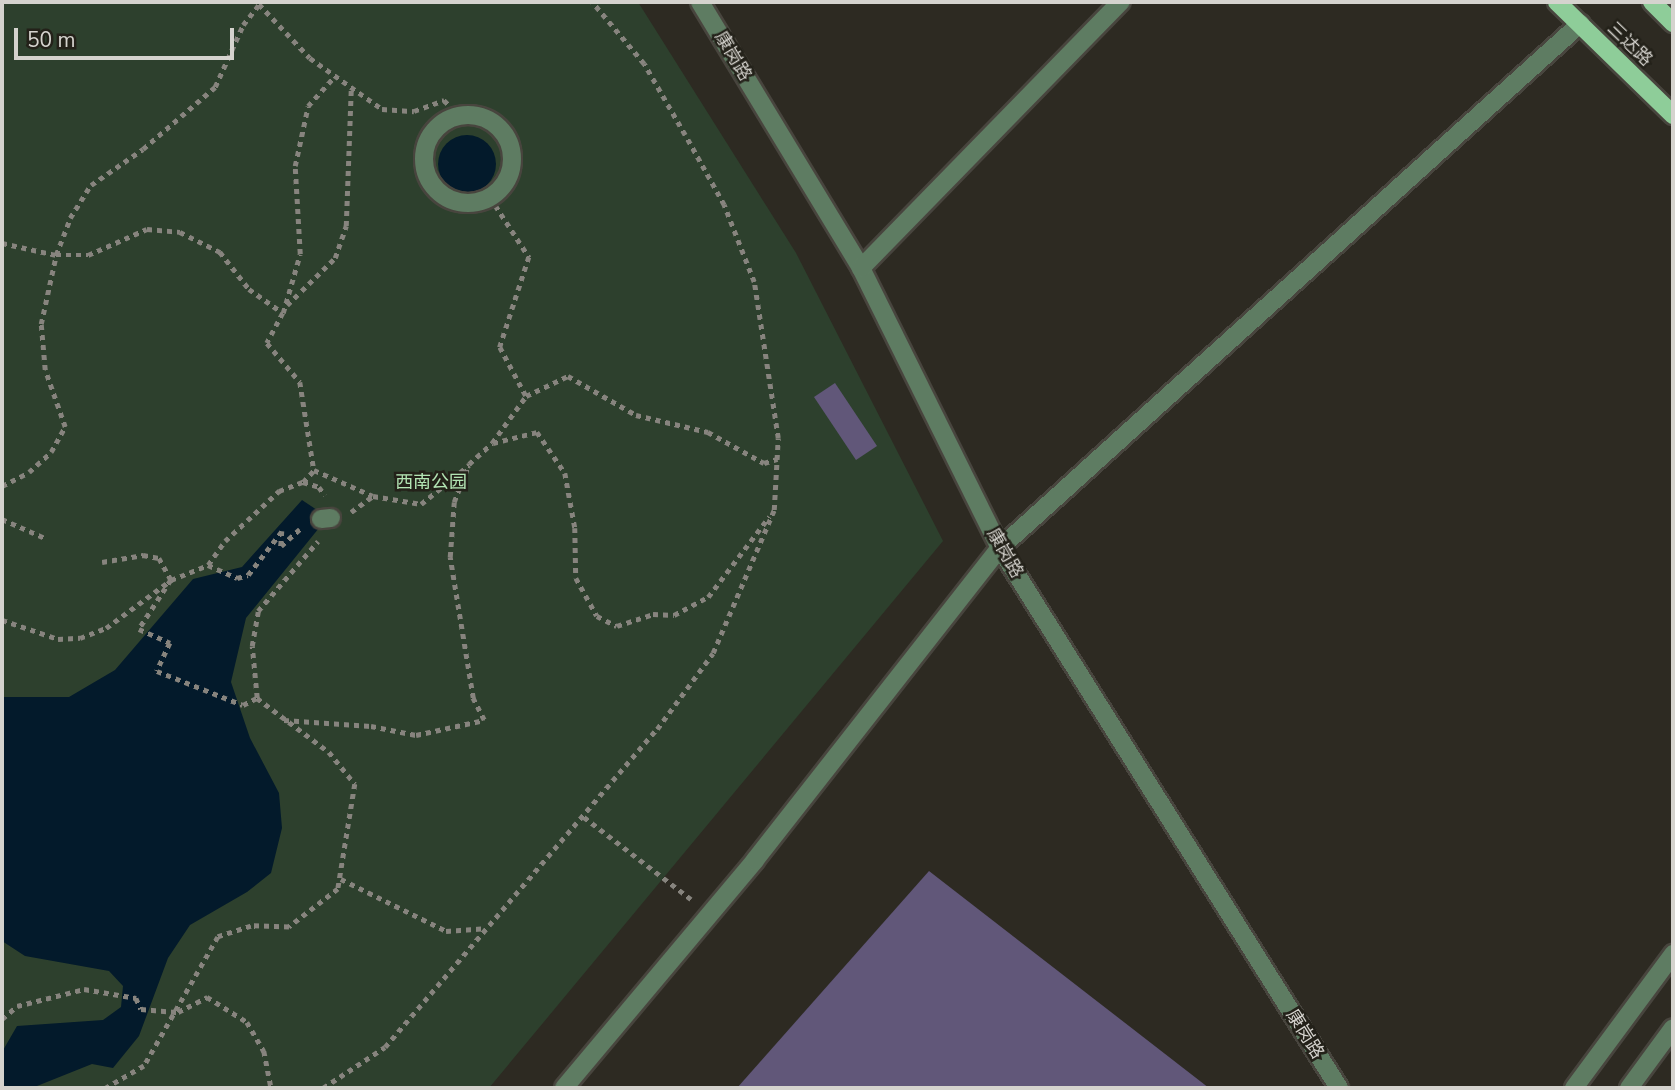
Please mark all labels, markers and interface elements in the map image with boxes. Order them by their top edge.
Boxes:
scale bar [18,14,238,58]
street label: 三达路 [1603,17,1657,71]
text: 50 m [27,26,76,54]
street label: 康岗路 [710,27,756,85]
park label: 西南公园 [395,471,467,493]
street label: 康岗路 [982,524,1028,582]
street label: 康岗路 [1282,1005,1328,1063]

